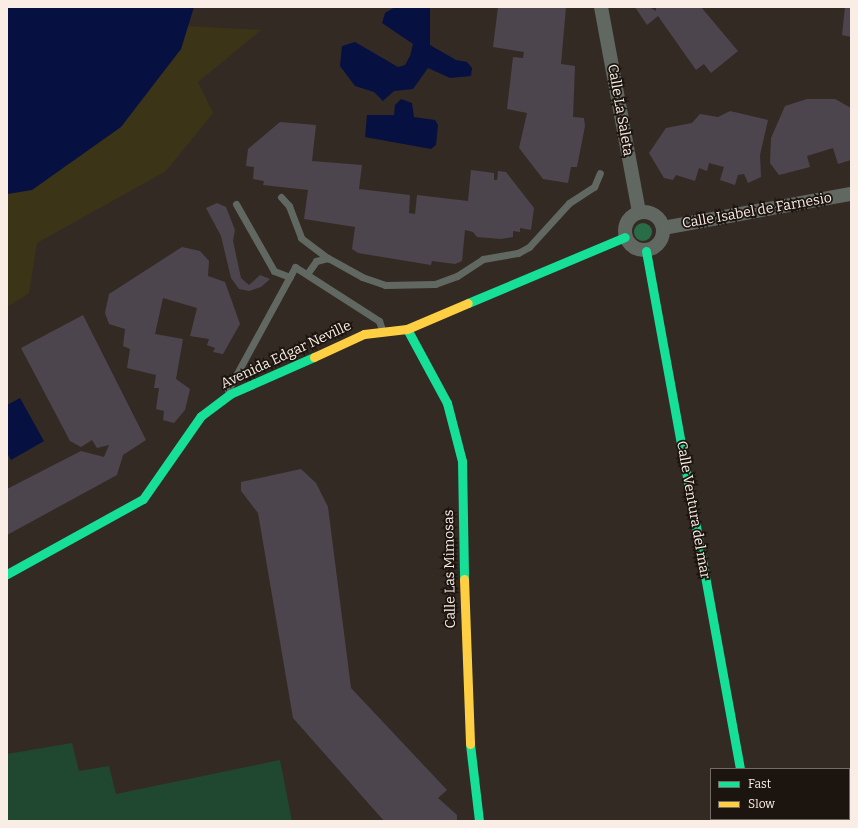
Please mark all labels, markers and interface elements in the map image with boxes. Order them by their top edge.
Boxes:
street label: Calle La Saleta [604,63,636,157]
street label: Calle Isabel de Farnesio [681,190,833,232]
street label: Avenida Edgar Neville [218,317,354,393]
street label: Calle Ventura del mar [673,440,713,580]
street label: Calle Las Mimosas [441,510,459,628]
legend [710,768,850,820]
text: Fast [748,777,771,791]
text: Slow [748,797,775,811]

